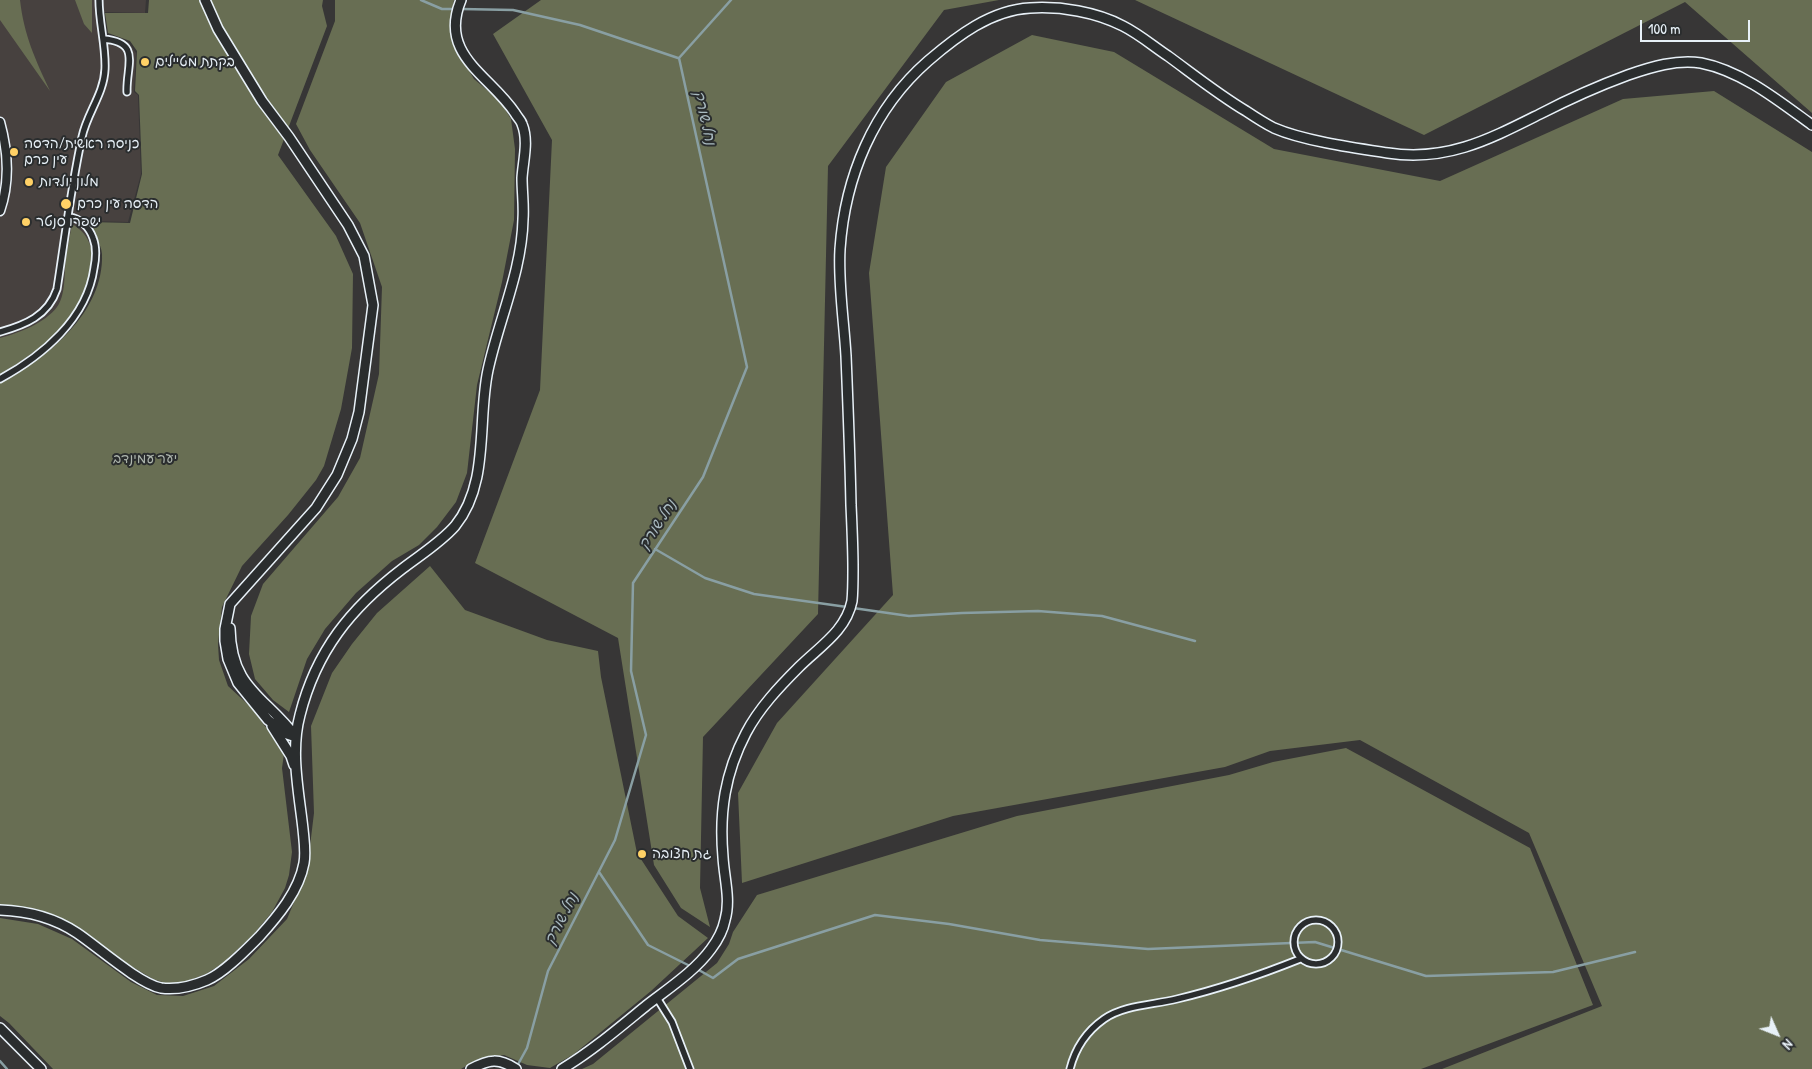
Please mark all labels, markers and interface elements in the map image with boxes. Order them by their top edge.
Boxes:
scale bar [1642,10,1752,42]
text: 100 m [1648,18,1681,39]
place label: בקתת מטיילים [155,54,235,70]
marker: בקתת מטיילים [139,56,151,68]
water label: נחל שורק [689,89,719,147]
place label: כניסה ראשית/הדסה עין כרם [24,136,139,168]
marker: כניסה ראשית/הדסה עין כרם [8,146,20,158]
place label: מלון יולדות [39,174,99,190]
marker: מלון יולדות [23,176,35,188]
place label: הדסה עין כרם [77,196,158,212]
marker: הדסה עין כרם [59,197,73,211]
place label: ישפרו סנטר [36,214,101,230]
marker: ישפרו סנטר [20,216,32,228]
park label: יער עמינדב [113,451,177,467]
water label: נחל שורק [635,497,681,553]
place label: גת חצובה [652,846,711,862]
marker: גת חצובה [636,848,648,860]
water label: נחל שורק [541,890,583,948]
north arrow [1752,1009,1802,1059]
text: N [1779,1035,1798,1054]

